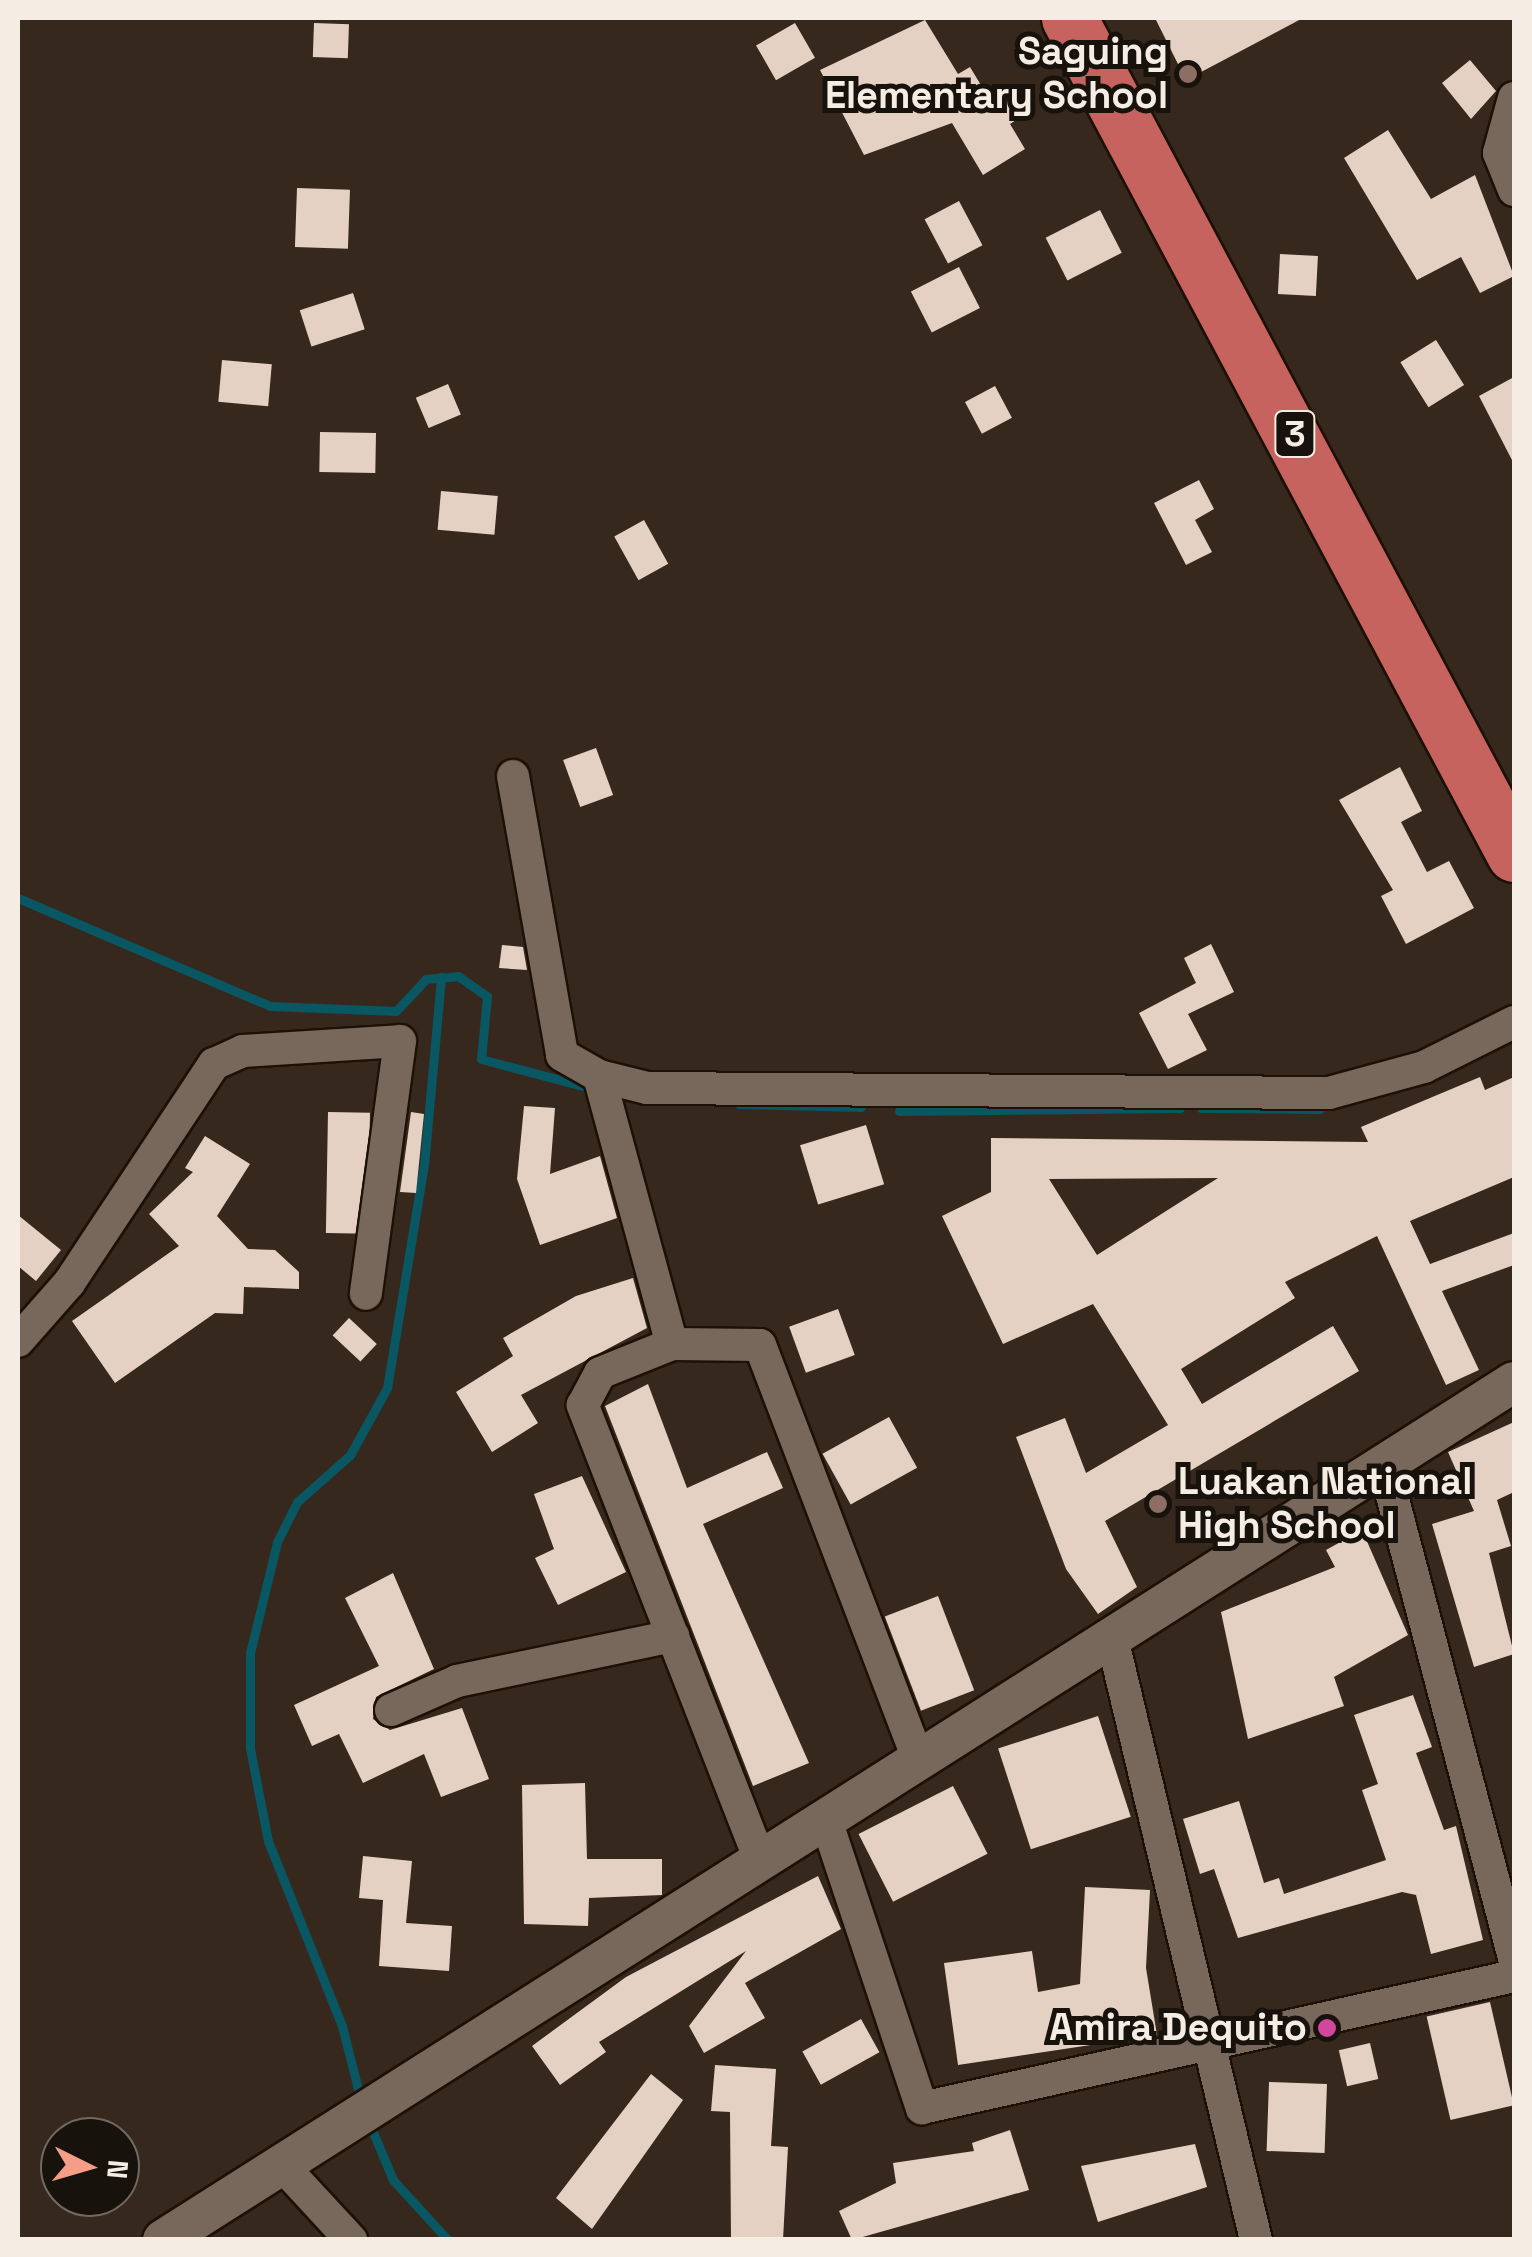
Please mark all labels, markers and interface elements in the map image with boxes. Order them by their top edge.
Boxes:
place label: Saguing Elementary School [825,29,1168,118]
marker: Saguing Elementary School [1177,63,1199,85]
road number: 3 [1272,404,1318,464]
place label: Luakan National High School [1178,1459,1472,1548]
marker: Luakan National High School [1147,1493,1169,1515]
place label: Amira Dequito [1049,2005,1307,2051]
marker: Amira Dequito [1316,2017,1338,2039]
north arrow [40,2117,140,2217]
text: N [99,2159,137,2180]

